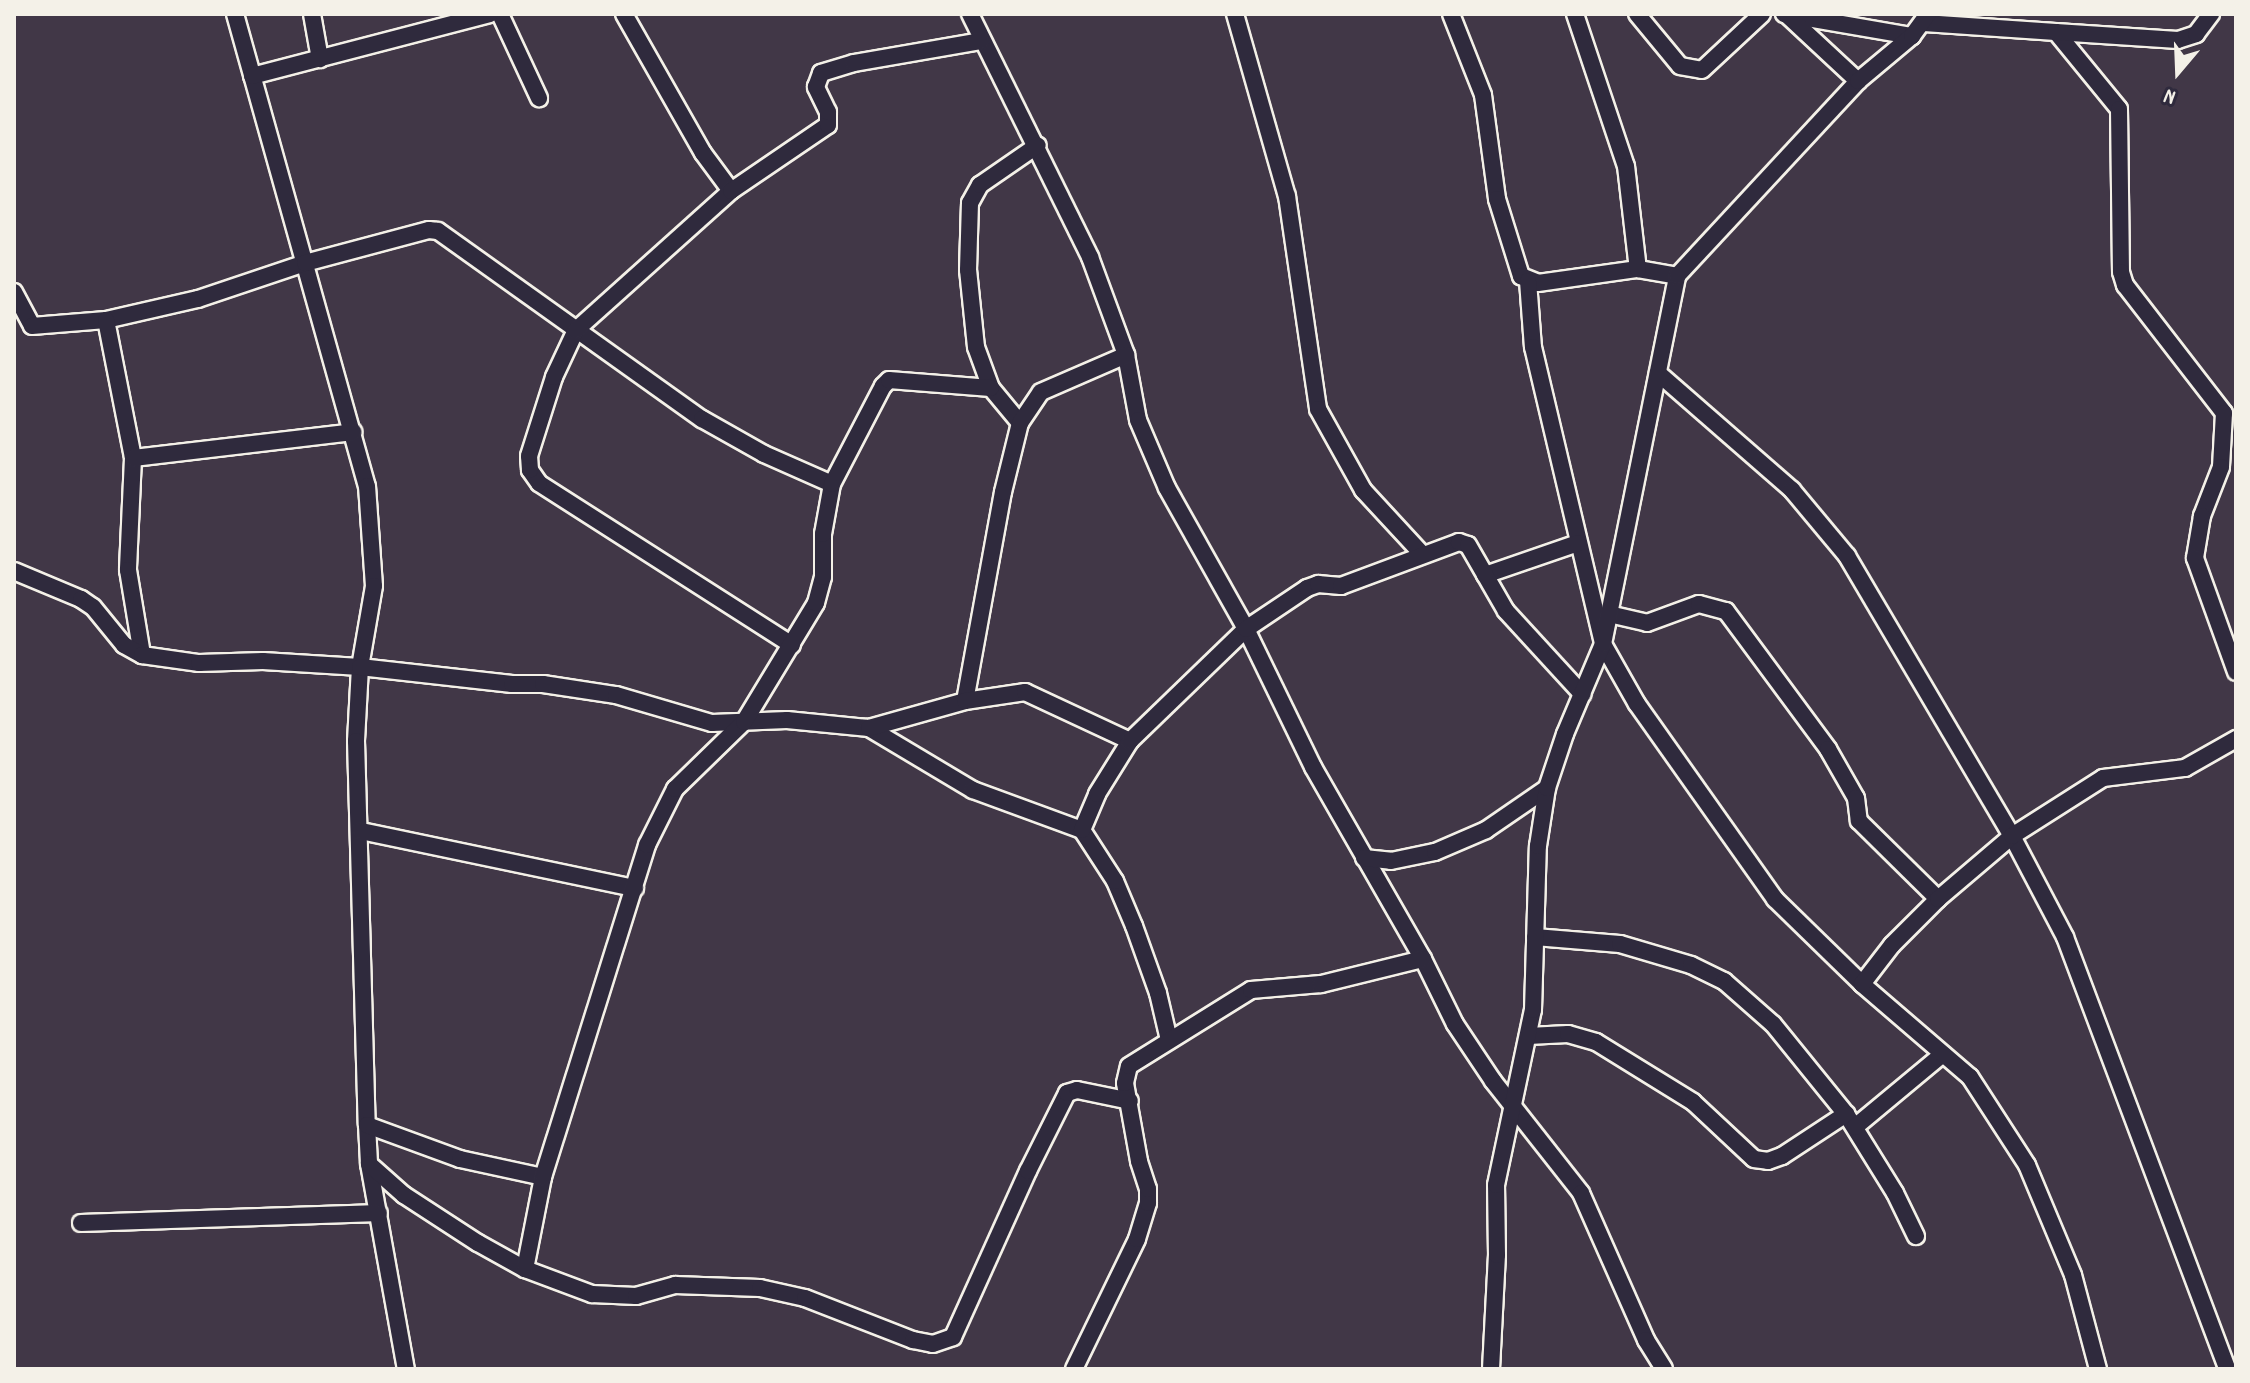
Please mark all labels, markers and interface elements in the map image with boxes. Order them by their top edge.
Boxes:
north arrow [2138,32,2218,112]
text: N [2160,79,2180,112]

